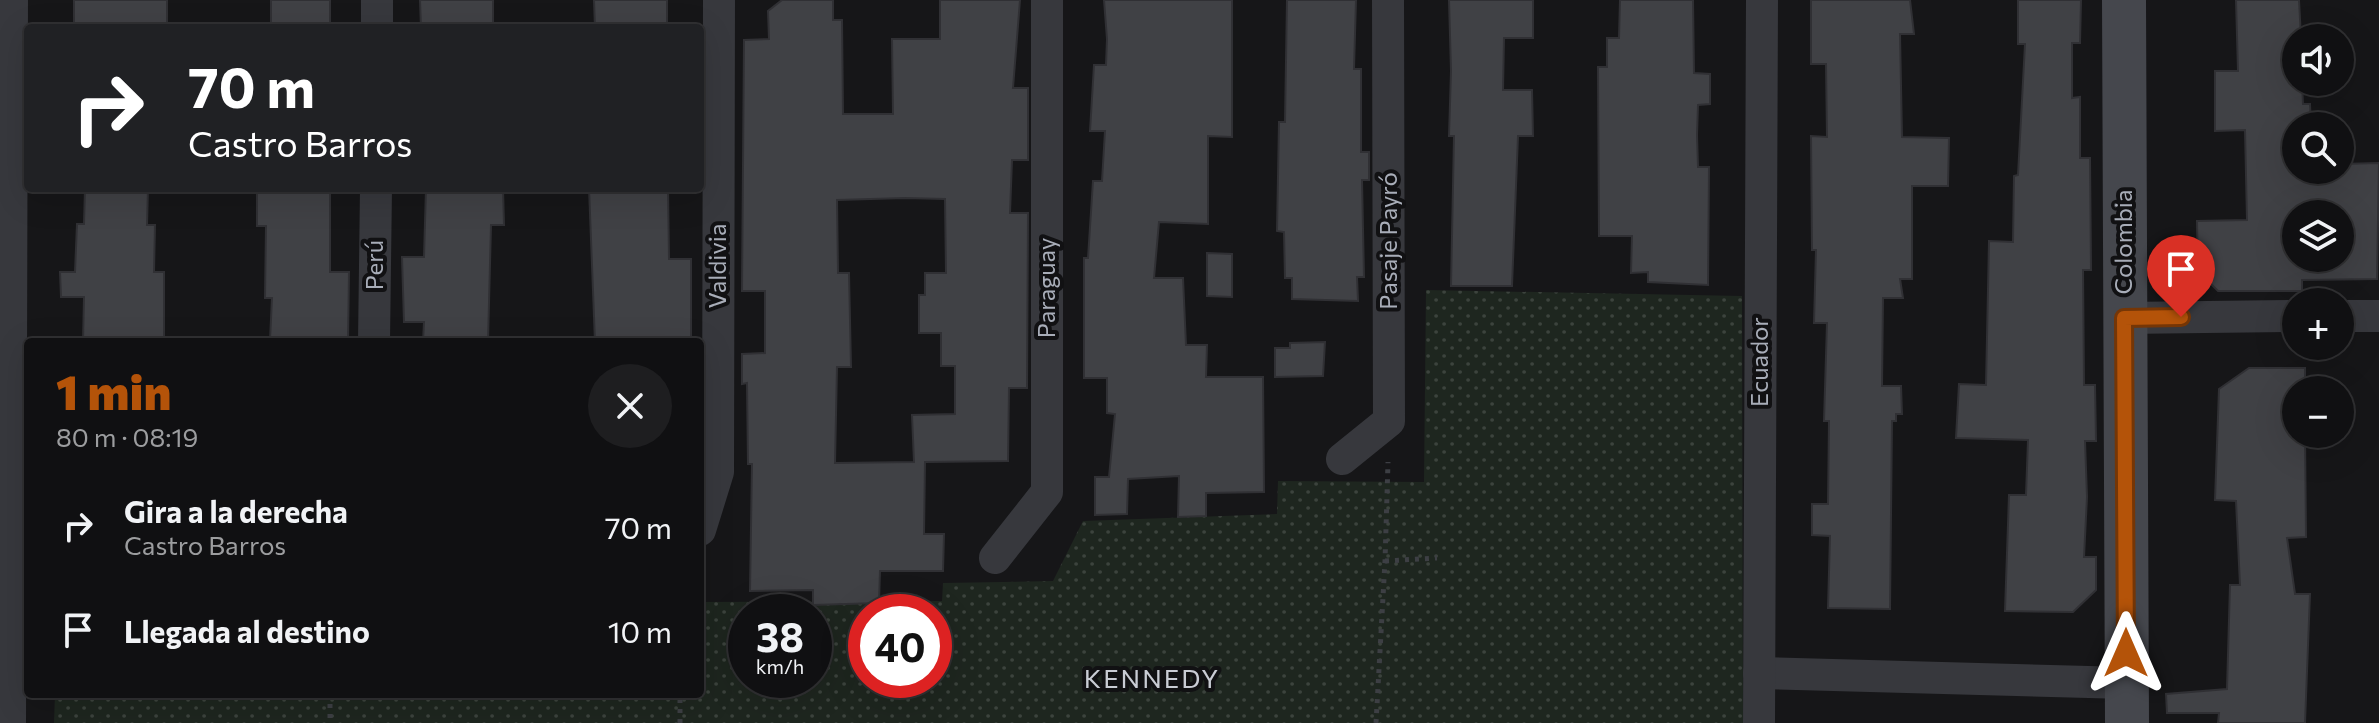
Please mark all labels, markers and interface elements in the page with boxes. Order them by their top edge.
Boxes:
map controls [2282,24,2354,448]
button: sound [2282,24,2354,96]
text: 70 m [188,51,315,120]
icon: right [56,56,160,160]
button: search [2282,112,2354,184]
text: Castro Barros [188,120,412,164]
street label: Pasaje Payró [1373,172,1402,310]
street label: Colombia [2108,189,2137,295]
button: layers [2282,200,2354,272]
street label: Valdivia [702,224,731,308]
pin [2147,235,2215,317]
street label: Paraguay [1031,238,1060,338]
street label: Perú [359,240,388,290]
icon: arrive [2159,247,2203,291]
button: + [2282,288,2354,360]
street label: Ecuador [1744,317,1773,407]
text: 1 min [56,361,171,420]
button: close [588,364,672,448]
button: − [2282,376,2354,448]
text: 80 m · 08:19 [56,421,198,452]
text: Gira a la derecha [124,492,348,529]
icon: right [56,504,100,548]
text: 70 m [605,508,672,545]
text: Castro Barros [124,529,286,560]
speed limit sign: 40 [848,594,952,698]
icon: arrive [56,608,100,652]
text: 38 [756,611,804,660]
position arrow [2084,611,2168,695]
text: Llegada al destino [124,612,370,649]
text: 10 m [608,612,672,649]
text: km/h [756,654,804,678]
district label: KENNEDY [1084,662,1220,693]

